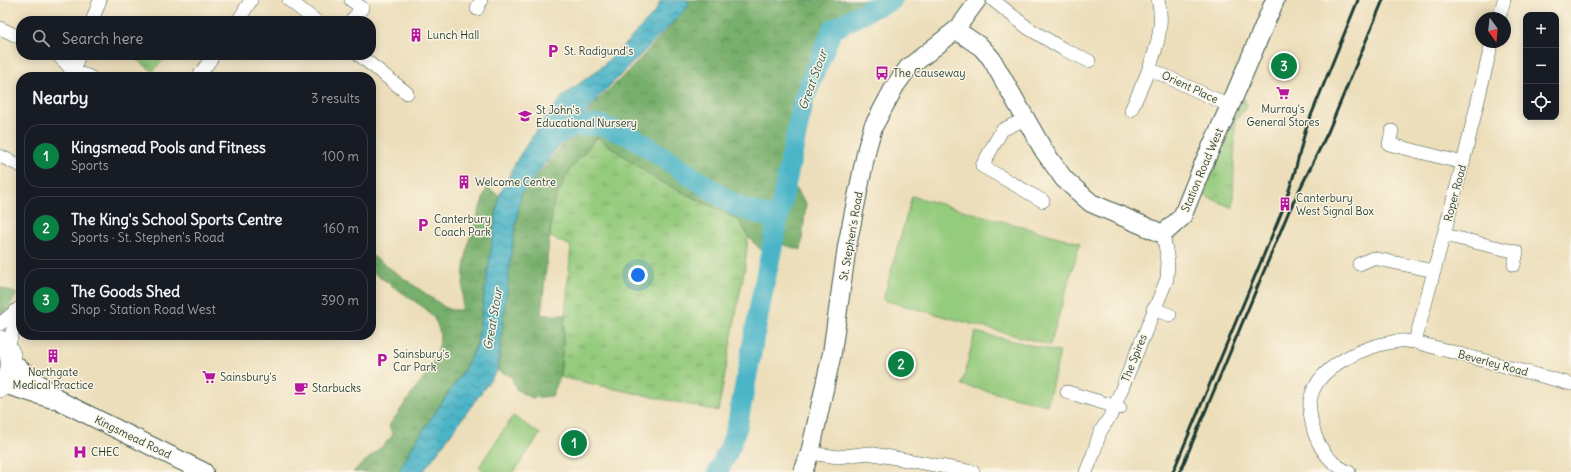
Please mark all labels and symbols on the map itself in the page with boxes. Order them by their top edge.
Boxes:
north arrow [1475,12,1511,48]
building icon: Lunch Hall [408,27,424,43]
place label: Lunch Hall [427,28,479,42]
parking icon: St. Radigund's [545,43,561,59]
place label: St. Radigund's [564,44,633,58]
water label: Great Stour [795,46,831,112]
pin: 3 [1271,51,1297,81]
bus stop icon: The Causeway [874,65,890,81]
place label: The Causeway [893,66,966,80]
street label: Orient Place [1160,68,1220,106]
supermarket icon: Murray's General Stores [1275,85,1291,101]
place label: Murray's General Stores [1247,102,1319,129]
place label: St John's Educational Nursery [536,103,637,130]
school or university icon: St John's Educational Nursery [517,108,533,124]
street label: Station Road West [1178,126,1226,214]
street label: Roper Road [1441,163,1469,223]
building icon: Welcome Centre [456,174,472,190]
place label: Welcome Centre [475,175,556,189]
street label: St. Stephen's Road [836,190,866,282]
place label: Canterbury West Signal Box [1296,191,1375,218]
building icon: Canterbury West Signal Box [1277,196,1293,212]
place label: Canterbury Coach Park [434,212,491,239]
parking icon: Canterbury Coach Park [415,217,431,233]
your location [628,265,648,285]
water label: Great Stour [480,285,506,351]
street label: The Spires [1118,332,1150,384]
place label: Sainsbury's Car Park [393,347,450,374]
street label: Beverley Road [1456,347,1530,379]
building icon: Northgate Medical Practice [45,348,61,364]
pin: 2 [888,349,914,379]
parking icon: Sainsbury's Car Park [374,352,390,368]
place label: Northgate Medical Practice [13,365,94,392]
supermarket icon: Sainsbury's [201,369,217,385]
place label: Sainsbury's [220,370,277,384]
cafe icon: Starbucks [293,380,309,396]
place label: Starbucks [312,381,361,395]
street label: Kingsmead Road [92,412,174,462]
pin: 1 [561,428,587,458]
hospital icon: CHEC [72,444,88,460]
place label: CHEC [91,445,120,459]

